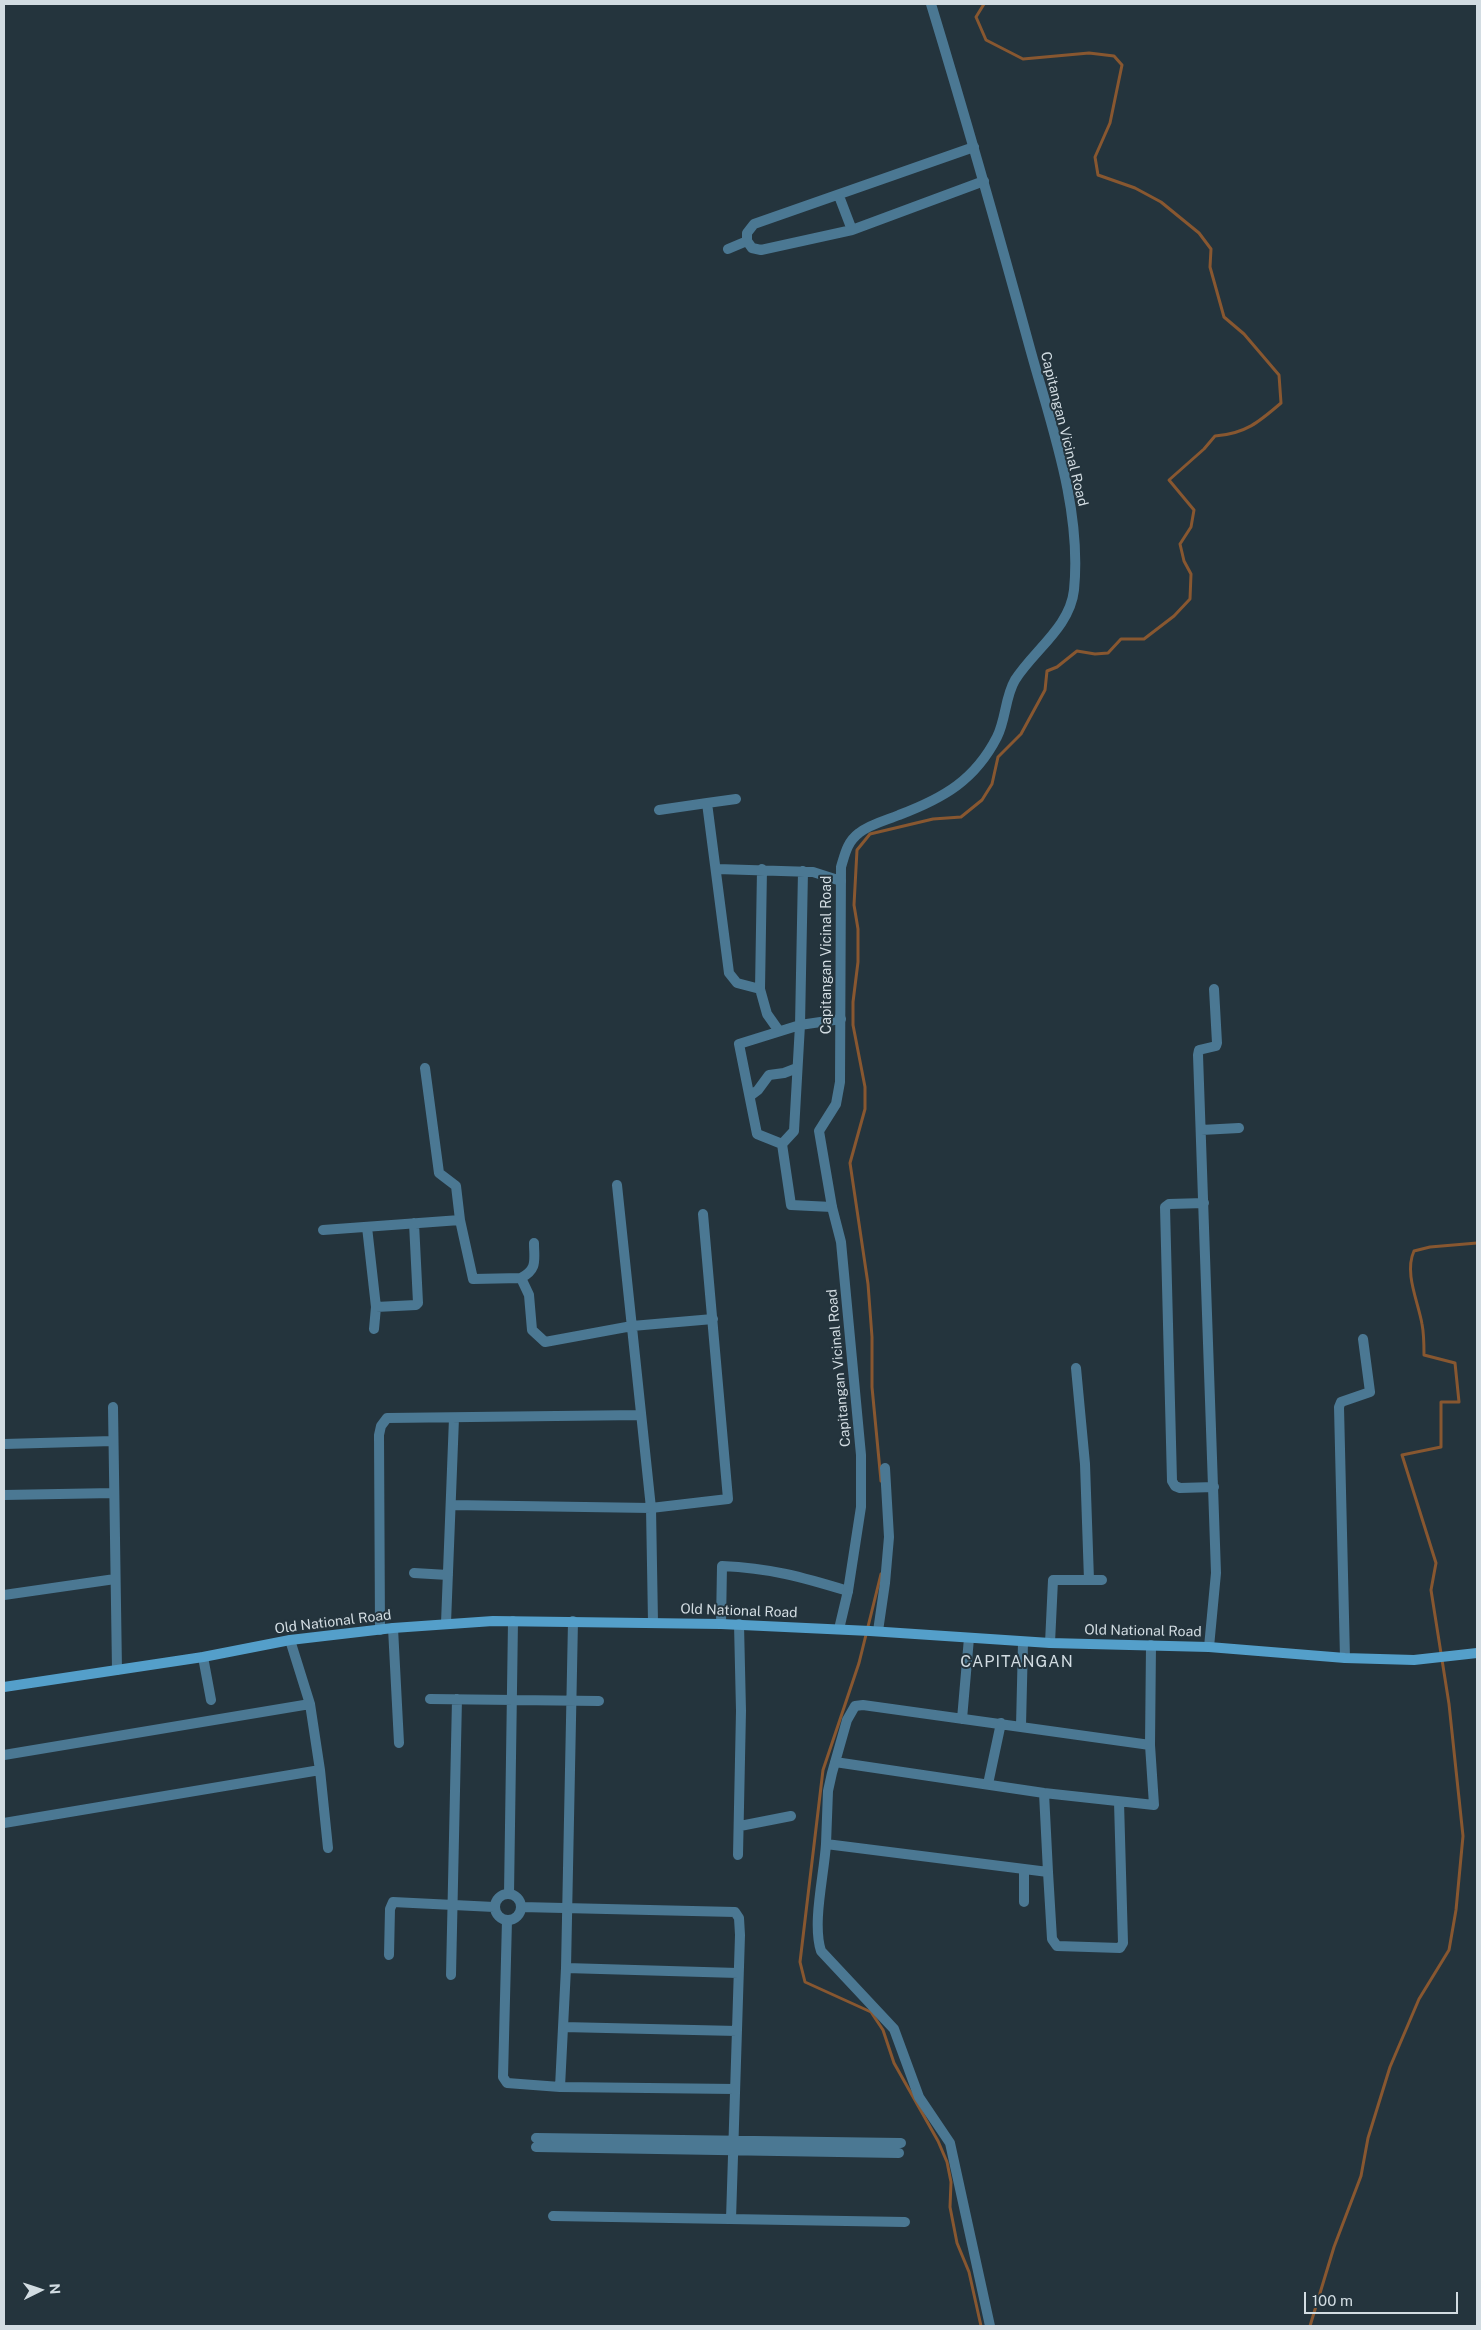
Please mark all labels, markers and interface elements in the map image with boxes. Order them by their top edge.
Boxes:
street label: Capitangan Vicinal Road [1037,350,1091,508]
street label: Capitangan Vicinal Road [819,876,835,1034]
street label: Capitangan Vicinal Road [824,1288,854,1448]
street label: Old National Road [680,1601,798,1621]
street label: Old National Road [274,1607,392,1637]
street label: Old National Road [1084,1622,1202,1640]
district label: CAPITANGAN [959,1652,1075,1672]
north arrow [15,2265,65,2315]
scale bar [1306,2282,1460,2314]
text: N [47,2283,63,2295]
text: 100 m [1312,2292,1353,2309]

